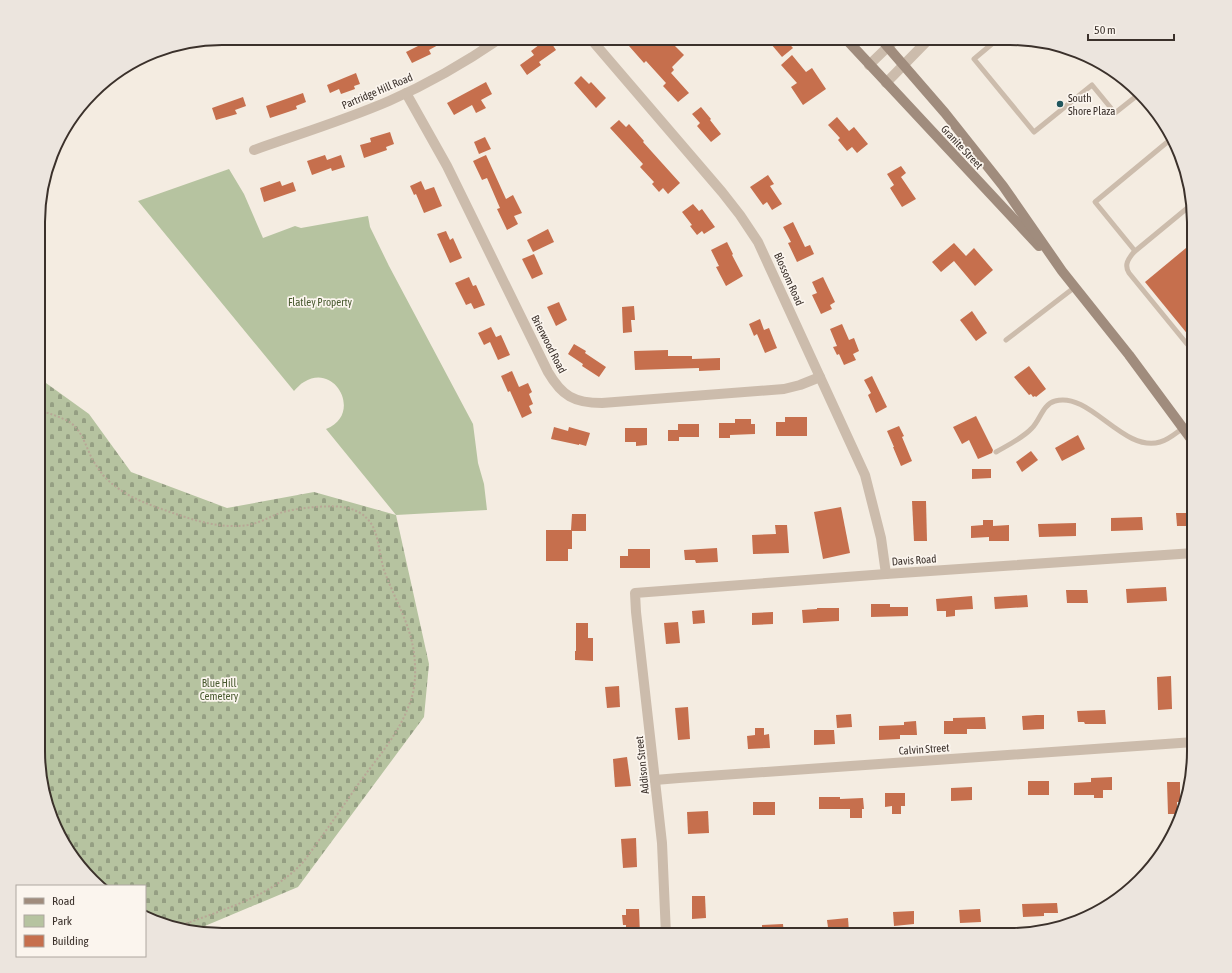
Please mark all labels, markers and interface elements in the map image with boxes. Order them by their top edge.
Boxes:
scale bar [1088,16,1174,42]
text: 50 m [1094,23,1116,37]
street label: Partridge Hill Road [340,71,414,111]
place label: South Shore Plaza [1068,92,1115,117]
marker: South Shore Plaza [1055,99,1065,109]
street label: Granite Street [939,123,985,171]
street label: Blossom Road [772,251,806,307]
park label: Flatley Property [288,296,353,308]
street label: Brierwood Road [529,313,569,375]
street label: Davis Road [891,552,937,568]
park label: Blue Hill Cemetery [200,677,239,702]
street label: Addison Street [633,735,651,795]
street label: Calvin Street [898,741,950,757]
legend [16,885,146,957]
text: Road [52,894,75,908]
text: Park [52,914,73,928]
text: Building [52,934,90,948]

